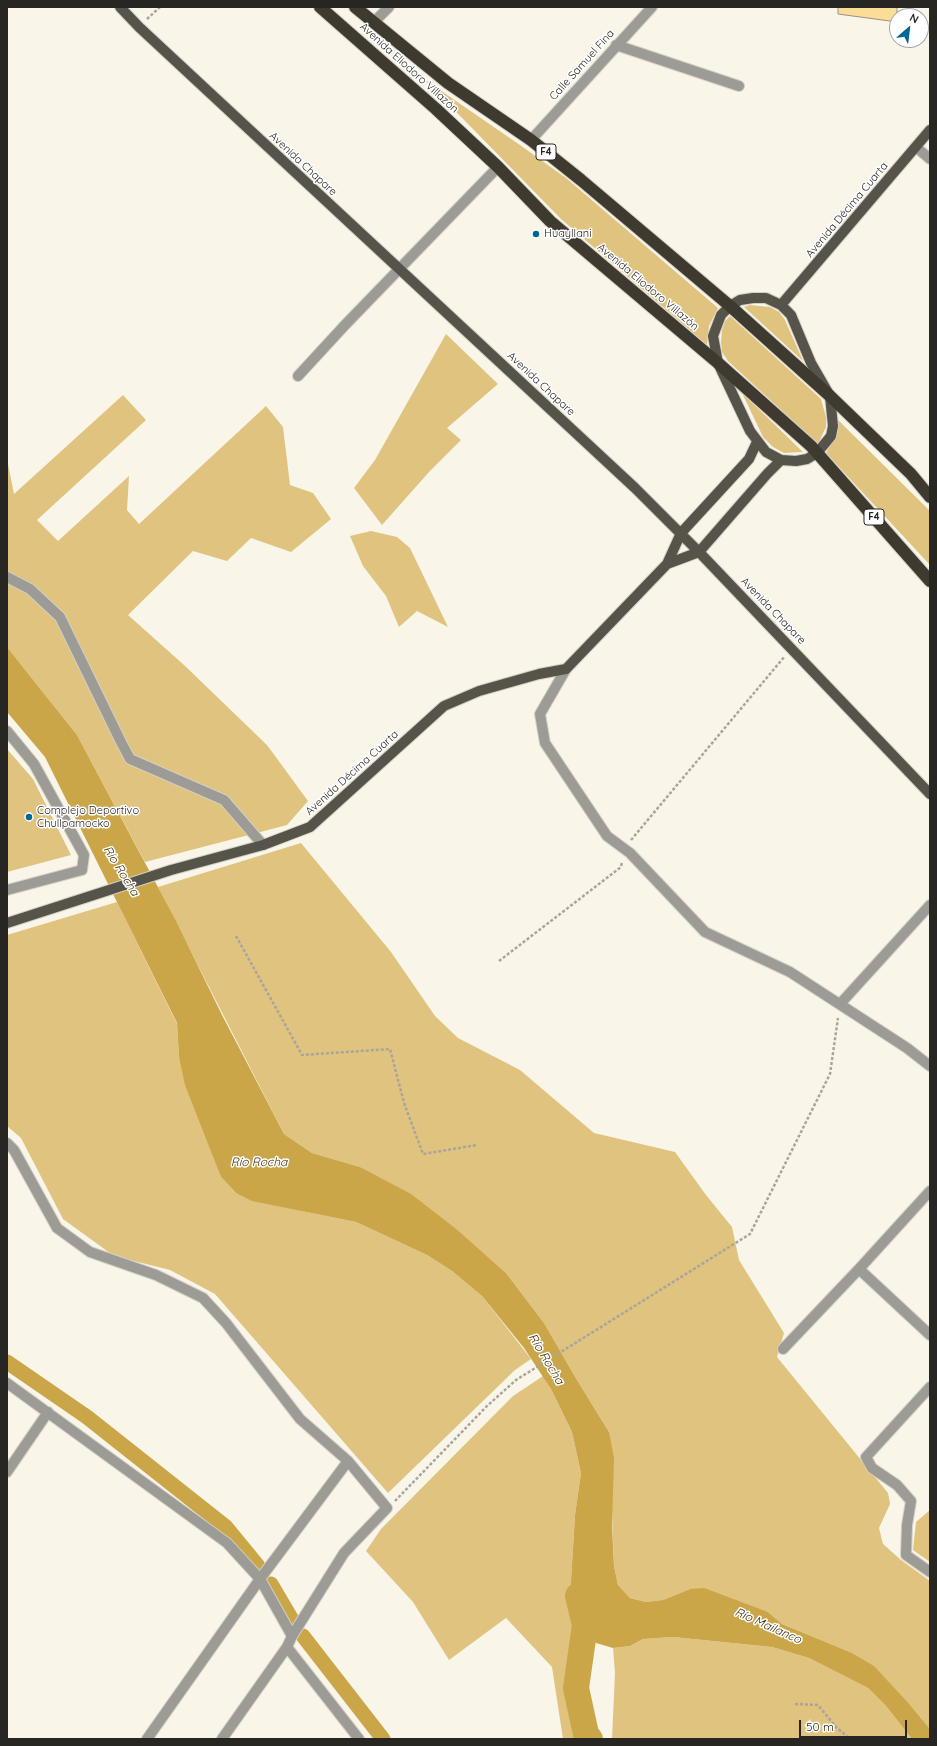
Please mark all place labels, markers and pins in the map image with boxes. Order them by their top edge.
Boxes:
place label: Huayllani [544,227,592,241]
marker: Huayllani [531,229,541,239]
place label: Complejo Deportivo Chullpamocko [37,804,139,830]
marker: Complejo Deportivo Chullpamocko [24,812,34,822]

